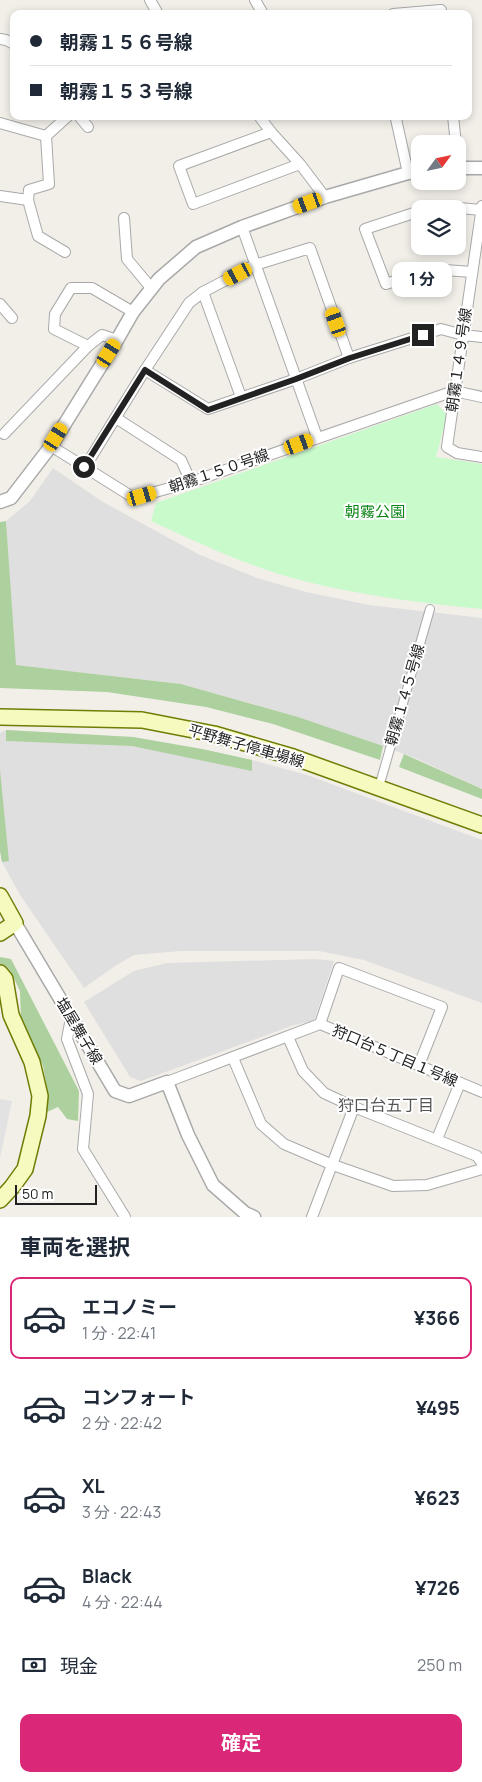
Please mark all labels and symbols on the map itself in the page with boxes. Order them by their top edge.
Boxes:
north arrow [411,135,466,190]
car [291,191,324,215]
car [221,260,254,288]
callout: 1 分 [393,262,453,298]
car [324,305,347,339]
street label: 朝霧１４９号線 [441,306,476,413]
route end [412,324,434,346]
car [94,336,123,370]
car [41,420,70,454]
car [282,432,315,456]
street label: 朝霧１５０号線 [166,444,272,498]
route start [73,456,95,478]
car [125,485,158,507]
park label: 朝霧公園 [345,501,405,522]
street label: 朝霧１４５号線 [380,641,429,748]
street label: 平野舞子停車場線 [186,719,307,772]
street label: 塩屋舞子線 [51,993,108,1068]
street label: 狩口台５丁目１号線 [329,1019,461,1092]
district label: 狩口台五丁目 [338,1094,434,1116]
scale bar [15,1182,98,1205]

